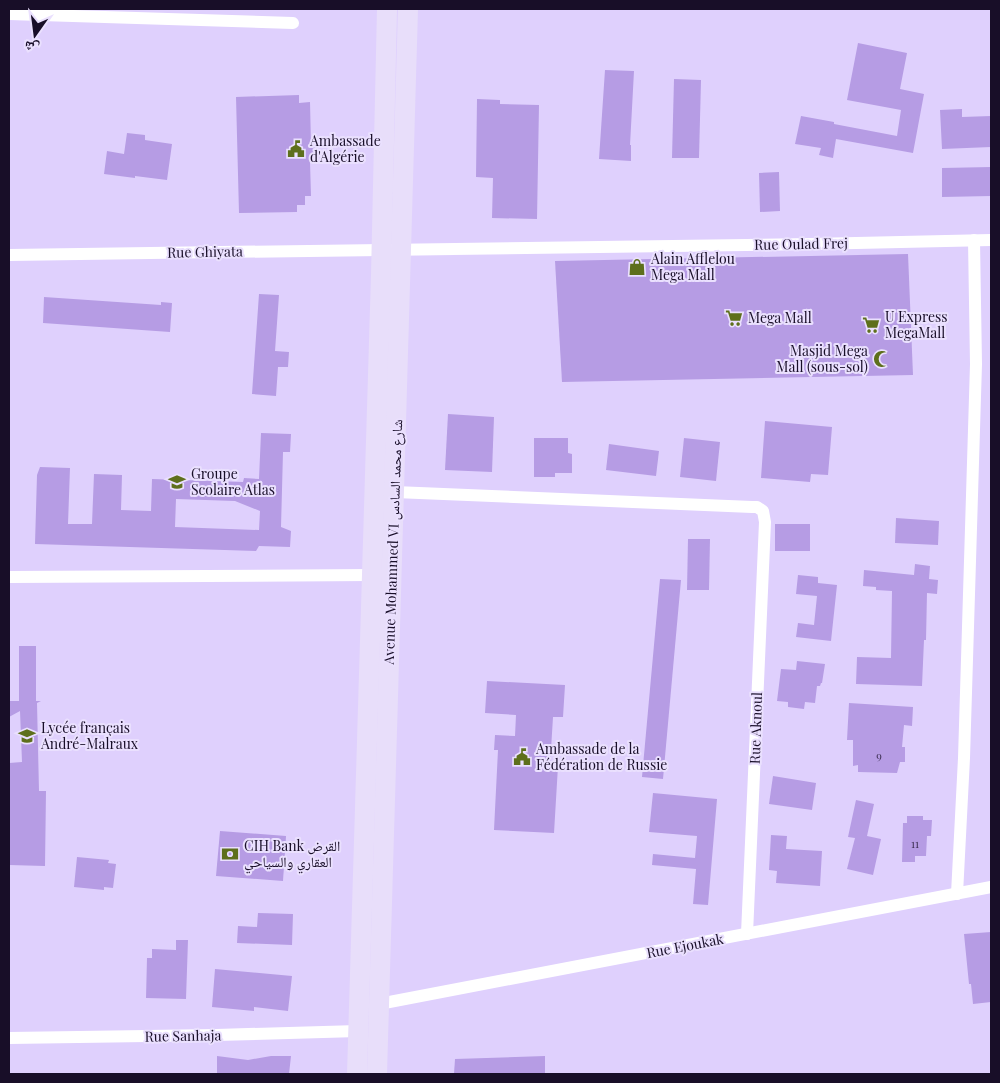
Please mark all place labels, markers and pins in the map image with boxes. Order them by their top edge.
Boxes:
place label: Ambassade d'Algérie [309,131,381,166]
public building icon: Ambassade d'Algérie [286,139,306,159]
place label: Alain Afflelou Mega Mall [650,249,735,284]
shop icon: Alain Afflelou Mega Mall [627,257,647,277]
place label: U Express MegaMall [885,307,948,342]
supermarket icon: Mega Mall [724,308,744,328]
place label: Mega Mall [748,308,812,327]
supermarket icon: U Express MegaMall [861,315,881,335]
place label: Masjid Mega Mall (sous-sol) [776,341,868,376]
mosque icon: Masjid Mega Mall (sous-sol) [872,349,892,369]
place label: Groupe Scolaire Atlas [191,464,275,499]
school or university icon: Groupe Scolaire Atlas [167,472,187,492]
place label: Lycée français André-Malraux [40,718,139,753]
school or university icon: Lycée français André-Malraux [17,726,37,746]
place label: Ambassade de la Fédération de Russie [535,739,667,774]
public building icon: Ambassade de la Fédération de Russie [512,747,532,767]
place label: CIH Bank القرض العقاري والسياحي [244,836,340,874]
bank icon: CIH Bank القرض العقاري والسياحي [220,844,240,864]

